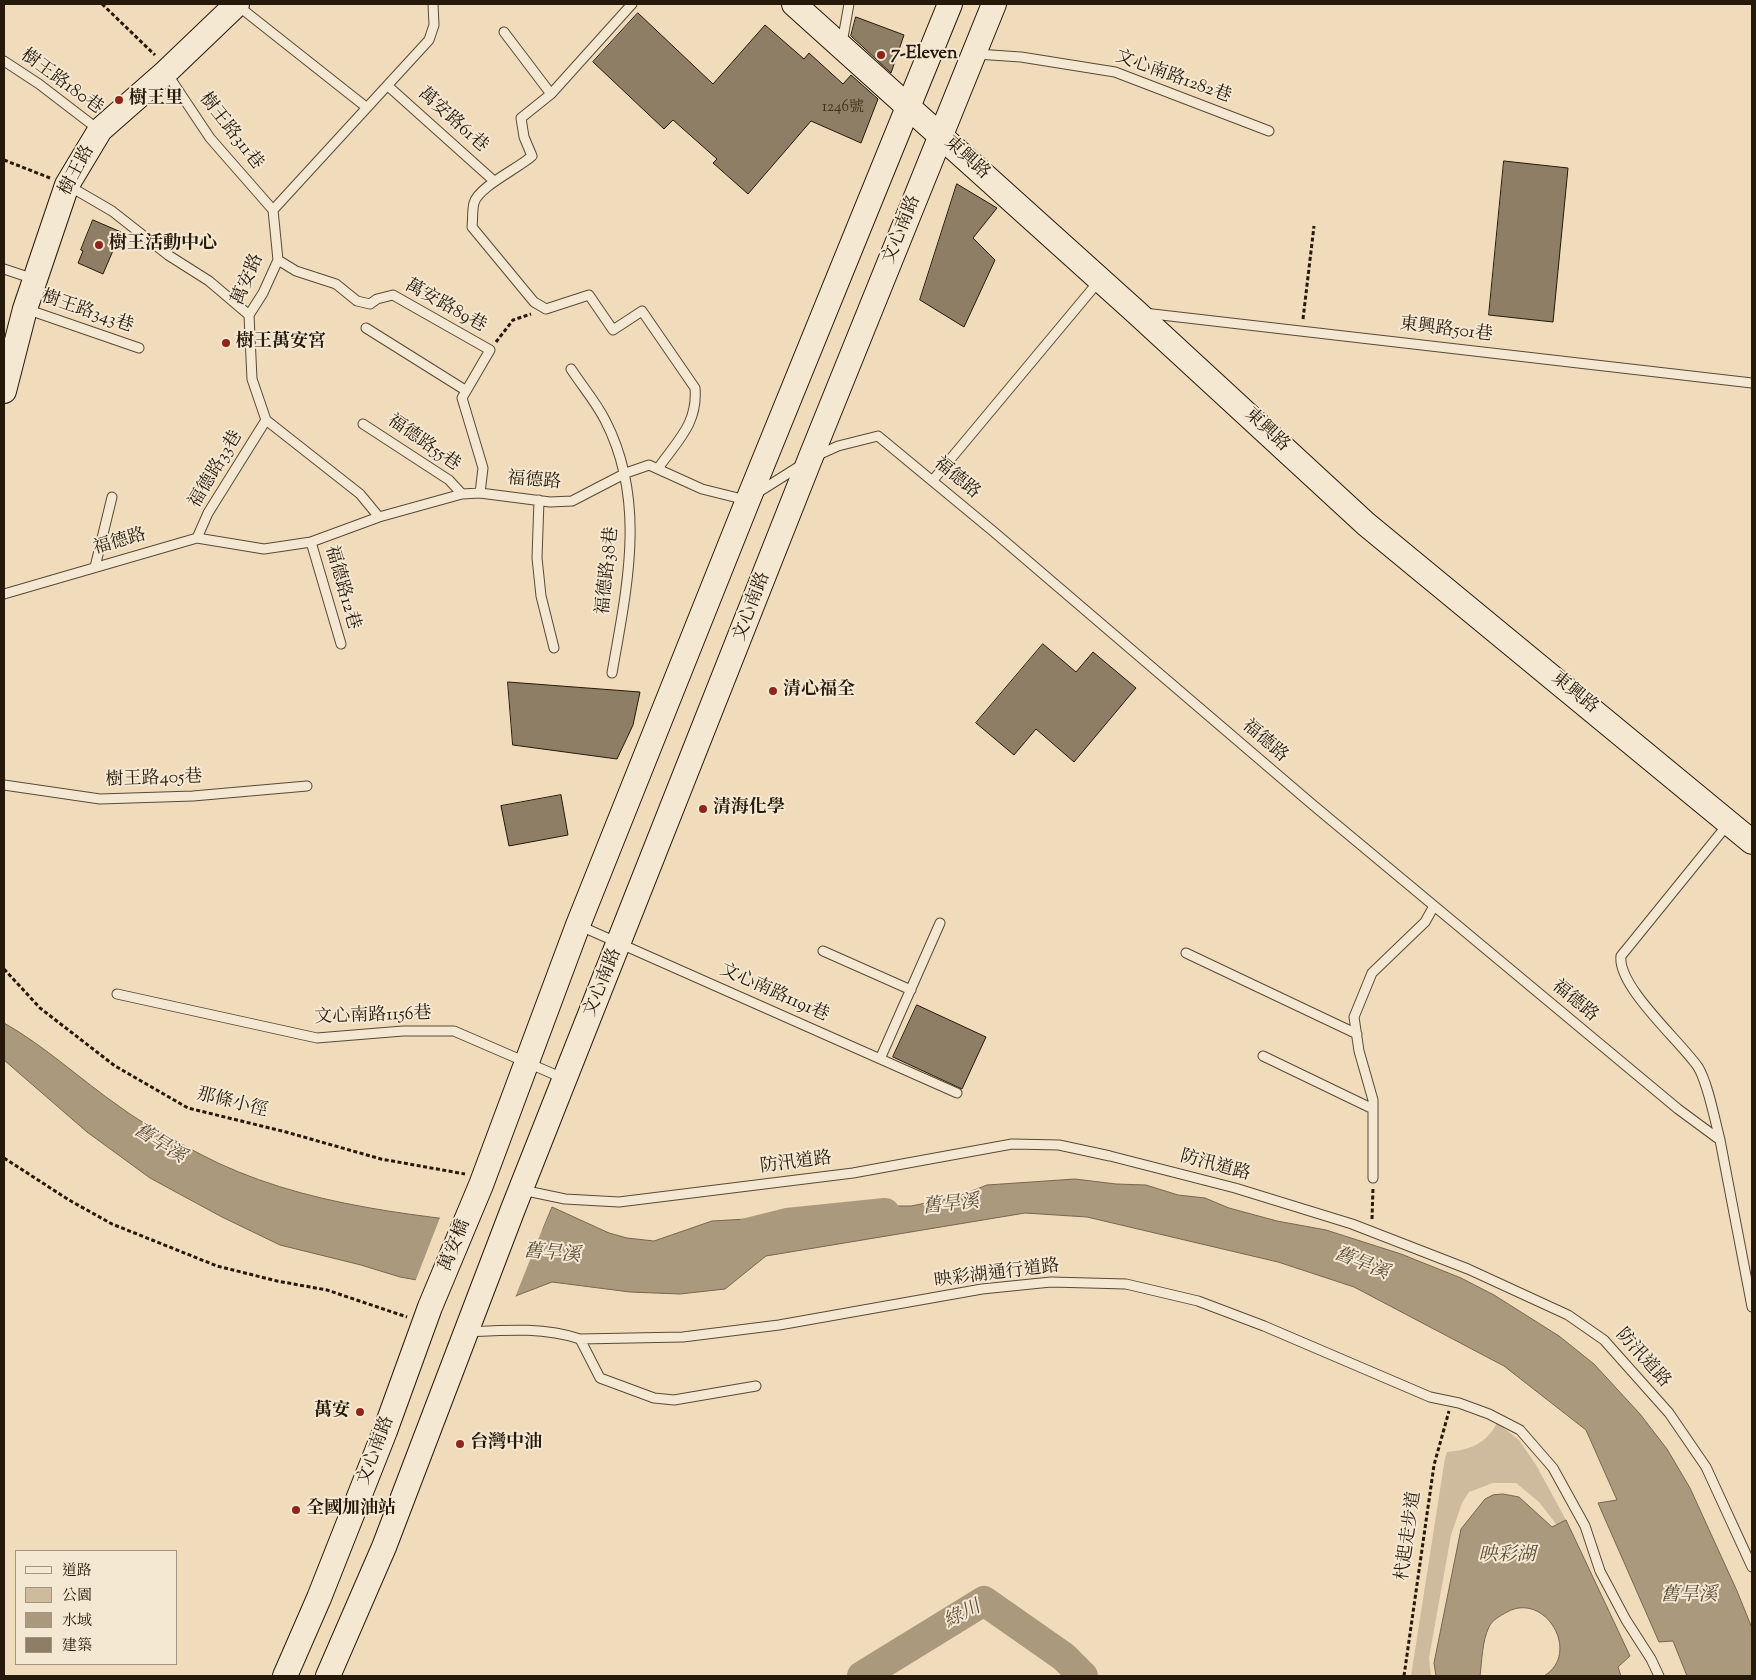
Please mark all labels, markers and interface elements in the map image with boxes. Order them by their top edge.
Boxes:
place label: 7-Eleven [891,44,958,66]
street label: 樹王路180巷 [16,46,106,120]
street label: 文心南路1282巷 [1112,47,1234,109]
marker: 7-Eleven [875,49,887,61]
street label: 萬安路61巷 [412,84,492,158]
place label: 樹王里 [129,89,183,111]
street label: 樹王路311巷 [193,89,267,175]
marker: 樹王里 [113,94,125,106]
house number: 1246號 [822,99,864,117]
street label: 東興路 [939,133,993,185]
street label: 樹王路 [56,142,100,200]
street label: 文心南路 [880,193,926,267]
place label: 樹王活動中心 [109,234,217,256]
marker: 樹王活動中心 [93,239,105,251]
street label: 萬安路 [229,251,269,309]
street label: 萬安路89巷 [401,276,489,338]
street label: 樹王路343巷 [38,287,136,339]
street label: 東興路501巷 [1398,315,1494,347]
place label: 樹王萬安宮 [236,332,326,354]
marker: 樹王萬安宮 [220,337,232,349]
street label: 東興路 [1239,405,1293,457]
street label: 福德路55巷 [382,411,464,477]
street label: 福德路33巷 [185,427,249,513]
street label: 福德路 [928,453,984,505]
street label: 福德路 [506,469,562,495]
street label: 福德路 [91,525,149,561]
street label: 福德路38巷 [594,526,624,616]
street label: 福德路12巷 [319,543,363,633]
street label: 文心南路 [730,570,776,644]
street label: 東興路 [1546,669,1602,719]
place label: 清心福全 [783,680,855,702]
marker: 清心福全 [767,685,779,697]
street label: 福德路 [1237,716,1291,768]
street label: 樹王路405巷 [105,768,203,792]
place label: 清海化學 [713,798,785,820]
marker: 清海化學 [697,803,709,815]
street label: 文心南路 [581,946,627,1020]
street label: 文心南路1191巷 [716,960,832,1028]
street label: 福德路 [1546,976,1602,1028]
street label: 文心南路1156巷 [314,1004,432,1030]
street label: 那條小徑 [194,1085,270,1123]
water label: 舊旱溪 [129,1120,189,1170]
street label: 防汛道路 [1177,1147,1253,1187]
street label: 防汛道路 [759,1149,833,1179]
water label: 舊旱溪 [921,1192,981,1220]
street label: 萬安橋 [436,1217,476,1275]
water label: 舊旱溪 [523,1241,581,1269]
water label: 舊旱溪 [1330,1244,1392,1286]
street label: 映彩湖通行道路 [933,1257,1061,1293]
street label: 防汛道路 [1610,1325,1674,1393]
place label: 萬安 [314,1401,350,1423]
marker: 萬安 [354,1406,366,1418]
street label: 文心南路 [354,1414,400,1488]
place label: 台灣中油 [470,1433,542,1455]
marker: 台灣中油 [454,1438,466,1450]
street label: 杙起走步道 [1393,1490,1427,1582]
place label: 全國加油站 [306,1499,396,1521]
marker: 全國加油站 [290,1504,302,1516]
water label: 映彩湖 [1479,1546,1535,1568]
legend [15,1550,178,1665]
text: 道路 [62,1561,92,1582]
text: 公園 [62,1586,92,1607]
water label: 舊旱溪 [1661,1586,1717,1608]
water label: 綠川 [941,1597,985,1635]
text: 水域 [62,1611,92,1632]
text: 建築 [62,1636,92,1657]

